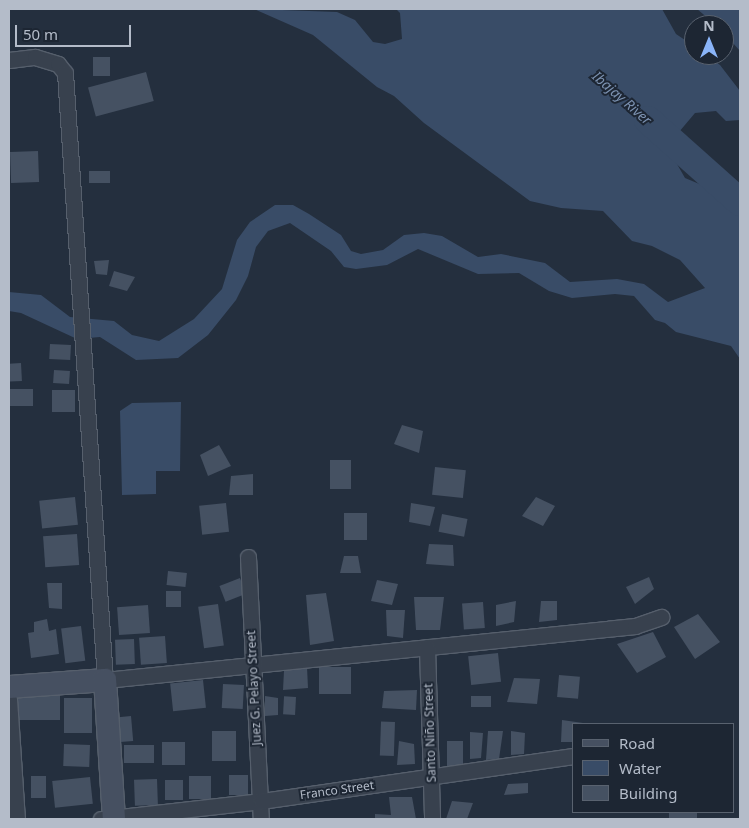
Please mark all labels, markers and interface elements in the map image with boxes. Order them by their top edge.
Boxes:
scale bar [18,15,134,47]
north arrow [684,15,734,65]
text: N [703,16,715,35]
text: 50 m [23,24,58,44]
water label: Ibajay River [589,68,655,128]
street label: Juez G. Pelayo Street [244,630,264,746]
street label: Santo Niño Street [421,683,439,783]
legend [572,723,734,813]
text: Road [619,733,655,753]
text: Water [619,758,661,778]
street label: Franco Street [299,778,375,802]
text: Building [619,783,677,803]

